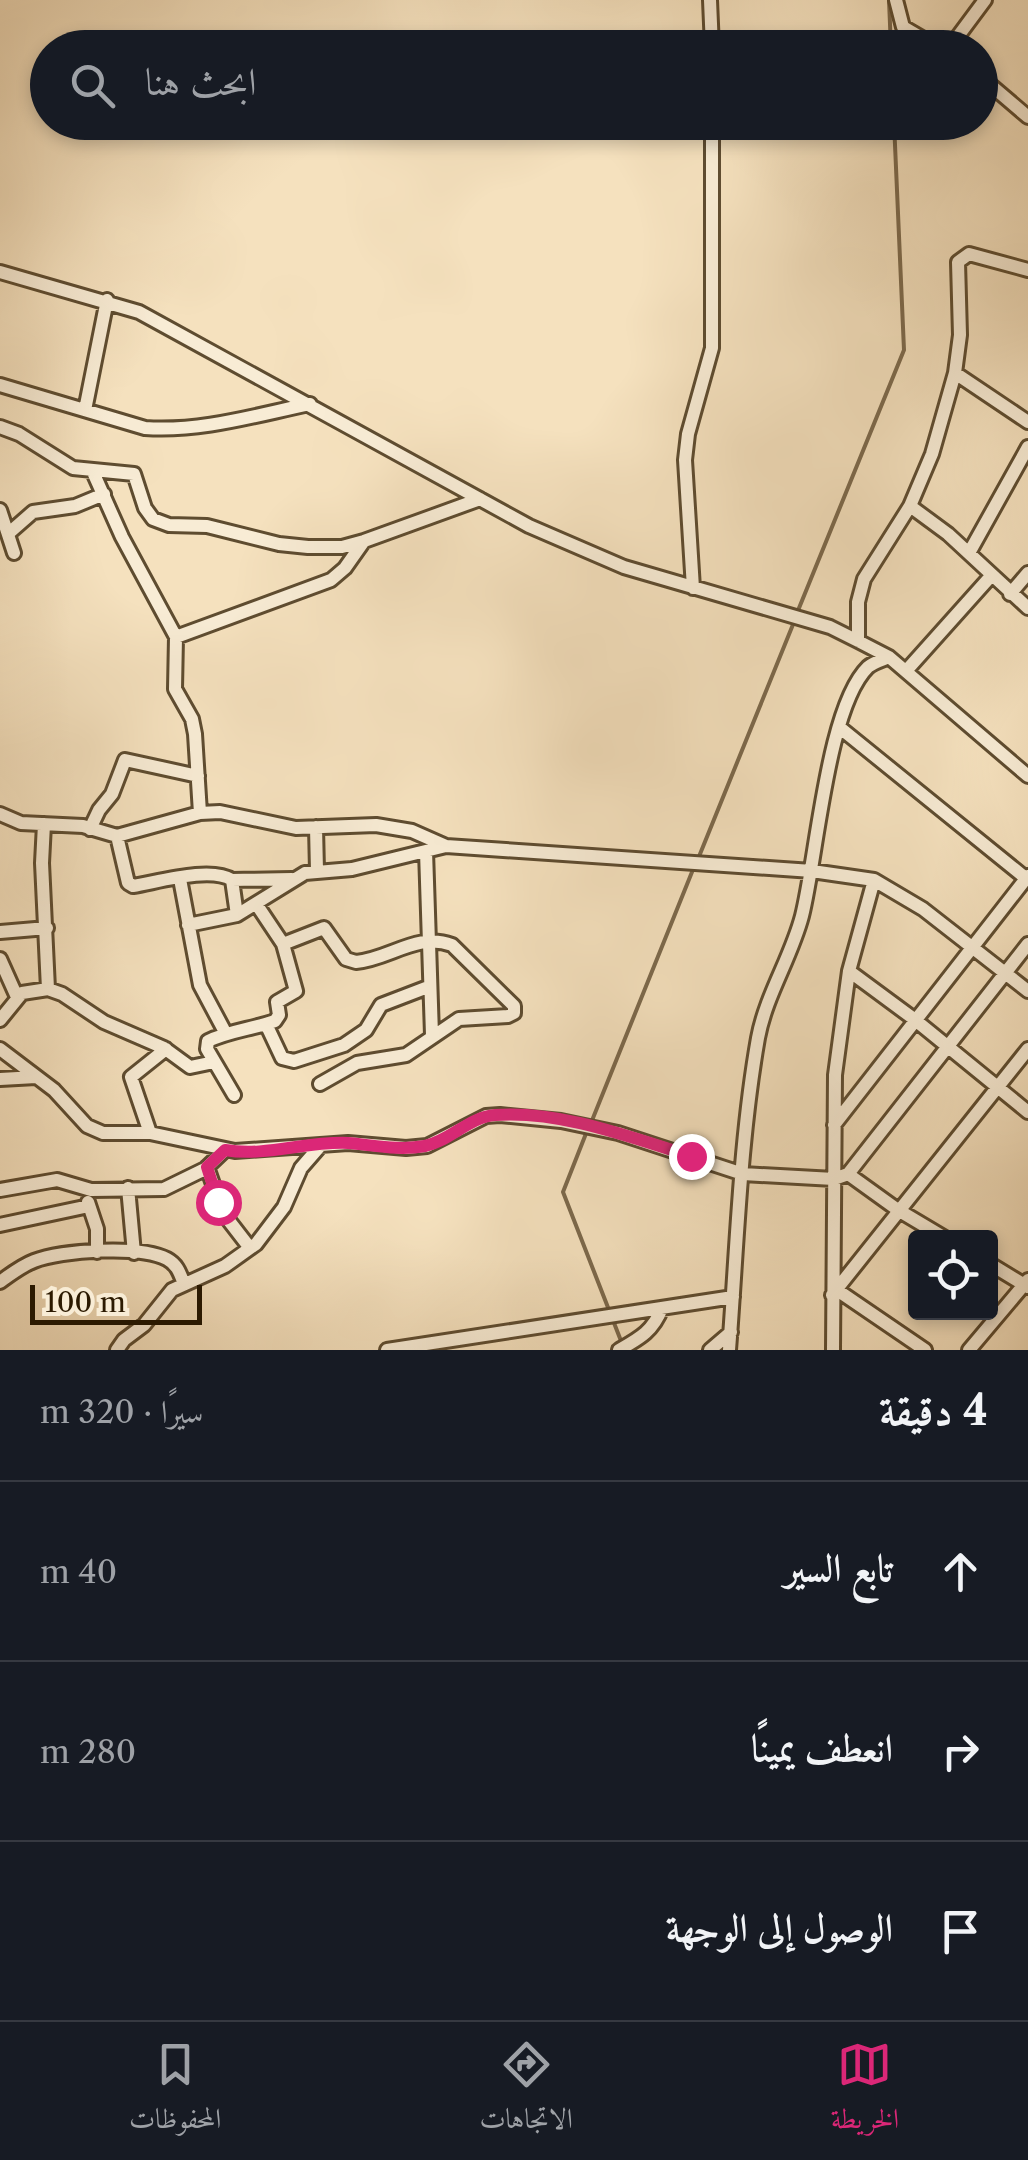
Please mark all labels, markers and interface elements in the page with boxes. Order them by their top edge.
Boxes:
search box [30,30,998,140]
icon: search [65,58,120,113]
text: ابحث هنا [145,58,256,105]
route end [669,1134,715,1180]
route start [196,1180,242,1226]
map controls [908,1230,998,1320]
button: locate [908,1230,998,1320]
scale bar [30,1280,202,1324]
text: 100 m [45,1285,126,1319]
text: 4 دقيقة [879,1384,988,1436]
text: سيرًا · 320 m [40,1392,203,1431]
text: تابع السير [784,1544,893,1591]
icon: ahead [933,1544,988,1599]
text: 40 m [40,1552,117,1591]
text: انعطف يمينًا [751,1724,893,1771]
icon: right [933,1724,988,1779]
text: 280 m [40,1732,136,1771]
text: الوصول إلى الوجهة [666,1904,893,1951]
icon: arrive [933,1904,988,1959]
tab: المحفوظات [129,2037,221,2146]
tab: الاتجاهات [479,2037,573,2146]
tab: الخريطة [831,2037,899,2146]

